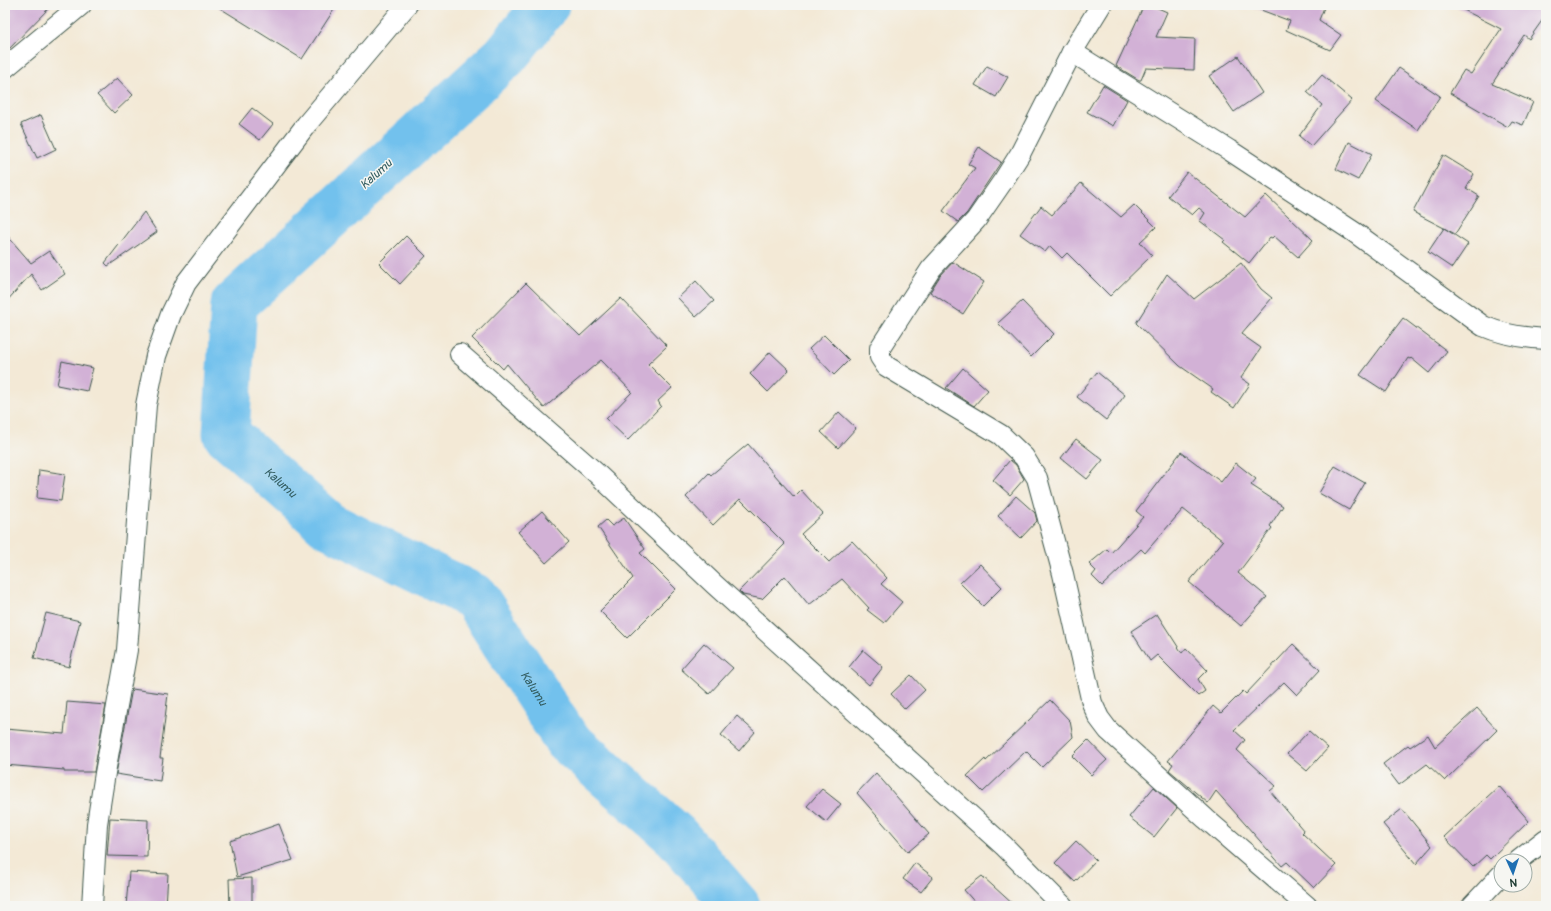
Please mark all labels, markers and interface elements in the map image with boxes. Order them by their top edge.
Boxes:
water label: Kalumu [357,155,396,193]
water label: Kalumu [261,465,300,502]
water label: Kalumu [517,669,550,709]
north arrow [1493,853,1533,893]
text: N [1509,876,1518,889]

